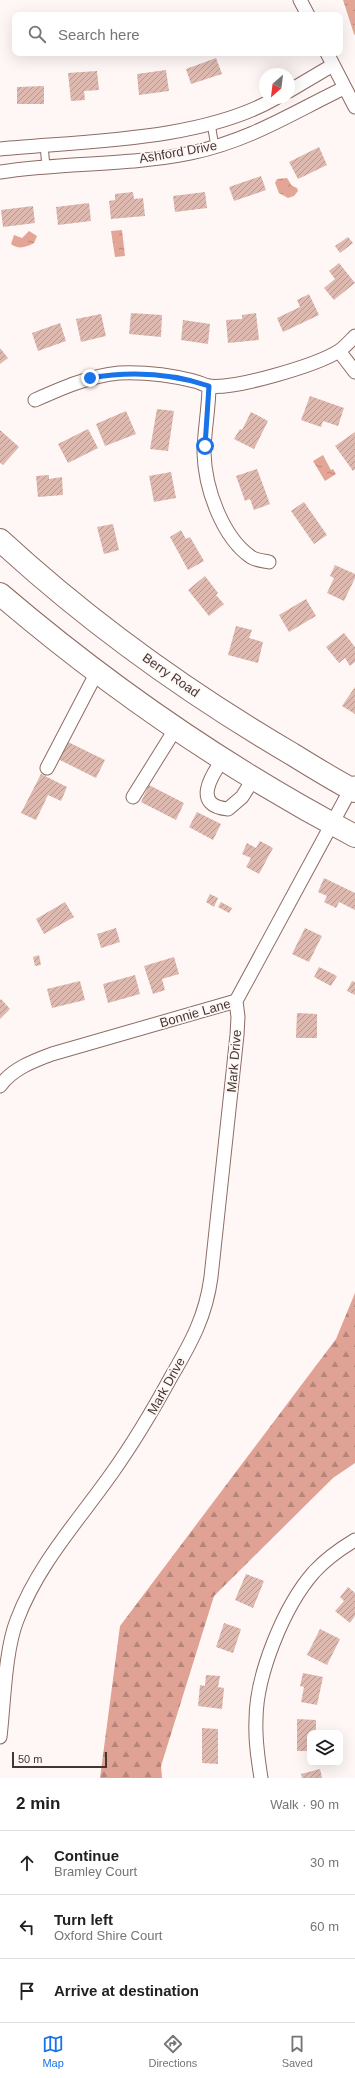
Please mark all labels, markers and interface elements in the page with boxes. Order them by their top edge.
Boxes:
search box [12,12,343,56]
icon: search [26,23,48,45]
text: Search here [58,26,140,43]
north arrow [259,68,295,104]
street label: Ashford Drive [138,138,218,166]
route end [81,369,99,387]
route start [196,437,214,455]
street label: Berry Road [140,650,202,700]
street label: Bonnie Lane [158,996,232,1030]
street label: Mark Drive [224,1029,244,1093]
street label: Mark Drive [144,1355,188,1417]
map controls [307,1730,343,1766]
button: layers [307,1730,343,1766]
scale bar [12,1750,107,1769]
text: 50 m [18,1753,42,1765]
text: 2 min [16,1794,60,1813]
text: Walk · 90 m [270,1797,339,1812]
text: Continue [54,1847,119,1864]
icon: ahead [16,1852,38,1874]
text: 30 m [310,1855,339,1870]
text: Bramley Court [54,1864,137,1879]
text: Turn left [54,1911,113,1928]
icon: left [16,1916,38,1938]
text: 60 m [310,1919,339,1934]
text: Oxford Shire Court [54,1928,162,1943]
icon: arrive [16,1980,38,2002]
text: Arrive at destination [54,1982,199,1999]
tab: Map [42,2033,64,2069]
tab: Directions [148,2033,197,2069]
tab: Saved [282,2033,313,2069]

